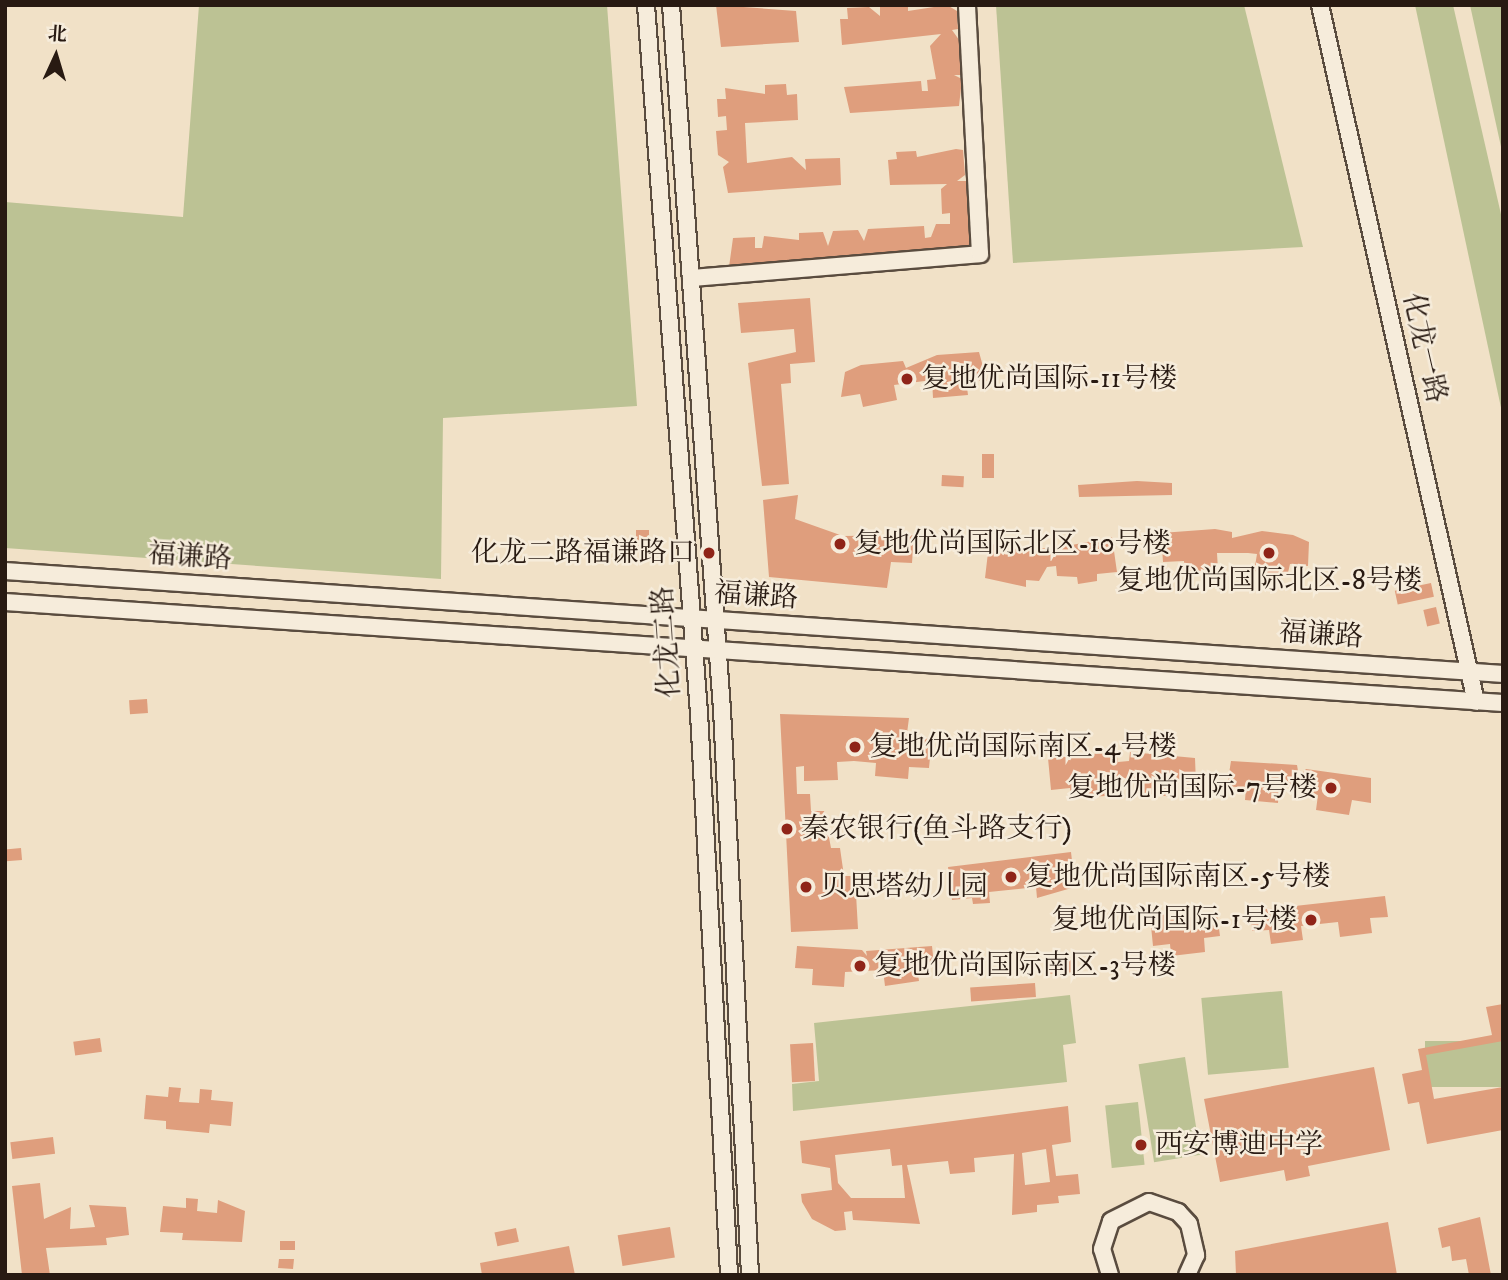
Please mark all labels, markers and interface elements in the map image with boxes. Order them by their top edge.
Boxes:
north arrow [21,21,91,91]
text: 北 [47,22,68,47]
street label: 化龙一路 [1395,290,1453,406]
place label: 复地优尚国际-11号楼 [921,362,1177,396]
marker: 复地优尚国际-11号楼 [899,371,915,387]
place label: 复地优尚国际北区-10号楼 [854,527,1171,561]
place label: 化龙二路福谦路口 [471,536,695,570]
marker: 复地优尚国际北区-10号楼 [832,536,848,552]
street label: 福谦路 [147,537,233,577]
marker: 化龙二路福谦路口 [701,545,717,561]
marker: 复地优尚国际北区-8号楼 [1261,545,1277,561]
place label: 复地优尚国际北区-8号楼 [1116,564,1422,598]
street label: 福谦路 [713,576,799,616]
street label: 化龙二路 [646,585,688,699]
street label: 福谦路 [1278,615,1364,655]
place label: 复地优尚国际南区-4号楼 [869,730,1176,764]
marker: 复地优尚国际南区-4号楼 [847,739,863,755]
place label: 复地优尚国际-7号楼 [1067,771,1317,805]
marker: 复地优尚国际-7号楼 [1323,780,1339,796]
place label: 秦农银行(鱼斗路支行) [801,812,1072,846]
marker: 秦农银行(鱼斗路支行) [779,821,795,837]
place label: 复地优尚国际南区-5号楼 [1025,860,1330,894]
marker: 复地优尚国际南区-5号楼 [1003,869,1019,885]
place label: 贝思塔幼儿园 [820,870,988,904]
marker: 贝思塔幼儿园 [798,879,814,895]
place label: 复地优尚国际-1号楼 [1051,903,1297,937]
marker: 复地优尚国际-1号楼 [1303,912,1319,928]
place label: 复地优尚国际南区-3号楼 [874,949,1176,983]
marker: 复地优尚国际南区-3号楼 [852,958,868,974]
place label: 西安博迪中学 [1155,1128,1323,1162]
marker: 西安博迪中学 [1133,1137,1149,1153]

